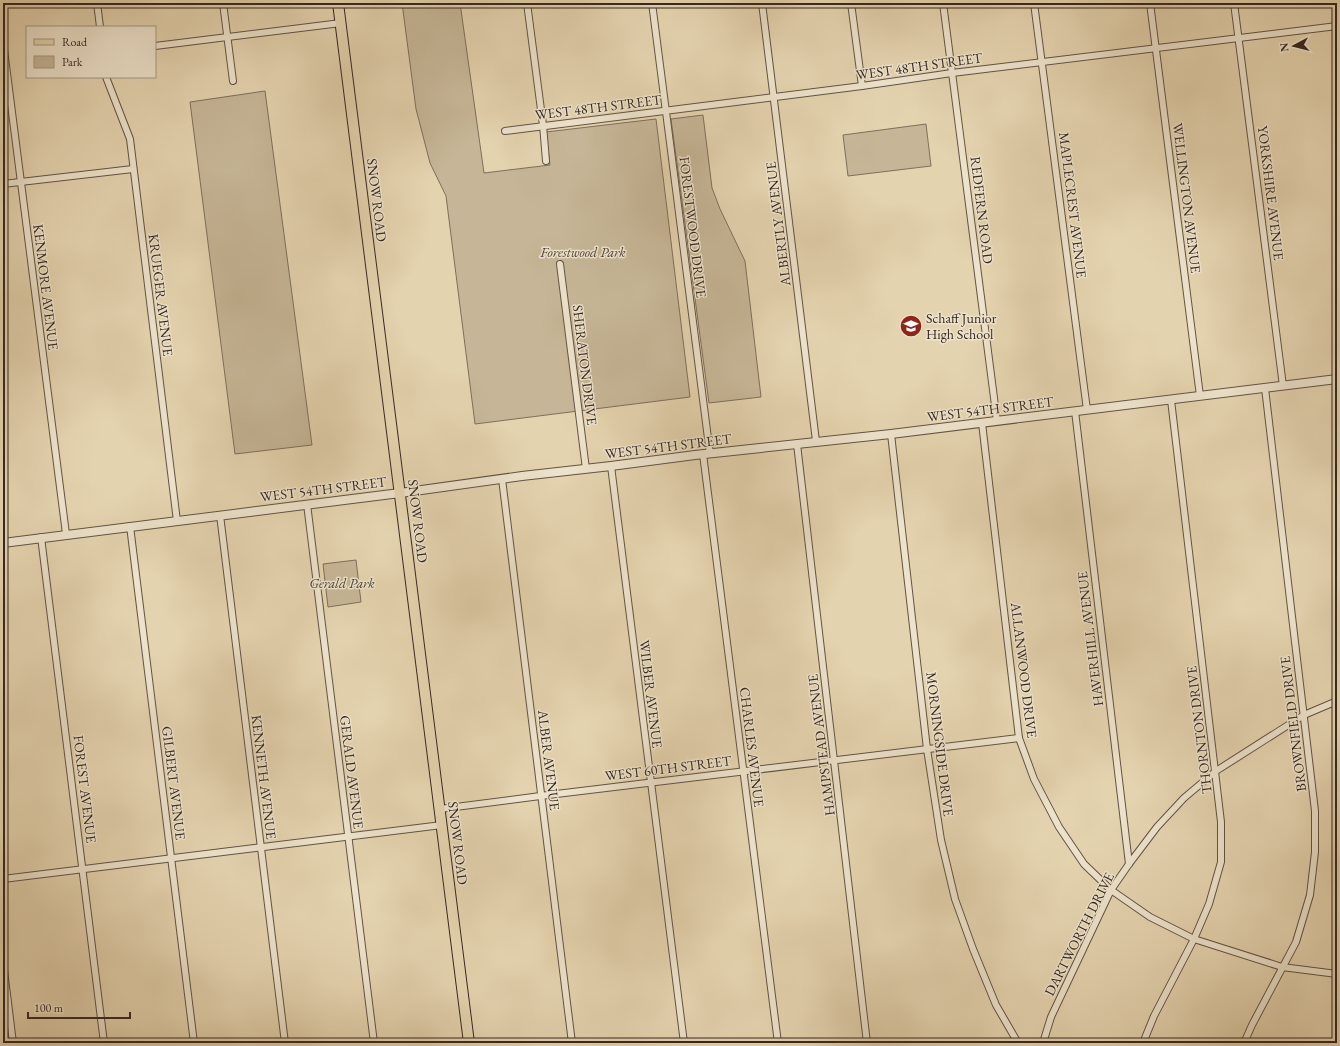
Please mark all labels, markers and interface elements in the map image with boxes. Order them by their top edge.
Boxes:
legend [26,26,156,78]
north arrow [1274,26,1314,66]
text: Road [62,34,88,50]
text: N [1277,42,1292,52]
street label: WEST 48TH STREET [855,48,984,84]
text: Park [62,54,83,70]
street label: WEST 48TH STREET [534,90,663,124]
street label: WELLINGTON AVENUE [1169,122,1205,274]
street label: YORKSHIRE AVENUE [1254,125,1288,262]
street label: MAPLECREST AVENUE [1055,131,1091,279]
street label: REDFERN ROAD [966,155,998,265]
street label: FORESTWOOD DRIVE [675,156,711,299]
street label: SNOW ROAD [363,157,391,243]
street label: ALBERTLY AVENUE [761,161,795,288]
street label: KENMORE AVENUE [29,223,63,351]
street label: KRUEGER AVENUE [145,233,177,357]
park label: Forestwood Park [539,243,626,261]
street label: SHERATON DRIVE [569,304,601,426]
place label: Schaff Junior High School [926,309,997,343]
school or university icon: Schaff Junior High School [898,313,924,339]
street label: WEST 54TH STREET [926,392,1055,426]
street label: WEST 54TH STREET [604,429,733,463]
street label: WEST 54TH STREET [259,472,388,506]
street label: SNOW ROAD [404,478,432,564]
street label: HAVERHILL AVENUE [1073,570,1107,708]
park label: Gerald Park [309,574,375,592]
street label: ALLANWOOD DRIVE [1007,600,1041,739]
street label: WILBER AVENUE [635,639,667,749]
street label: BROWNFIELD DRIVE [1276,655,1310,793]
street label: THORNTON DRIVE [1182,665,1216,795]
street label: MORNINGSIDE DRIVE [922,671,958,817]
street label: HAMPSTEAD AVENUE [803,673,839,817]
street label: CHARLES AVENUE [736,686,768,808]
street label: ALBER AVENUE [534,708,564,811]
street label: KENNETH AVENUE [247,714,281,840]
street label: GERALD AVENUE [336,714,368,830]
street label: GILBERT AVENUE [158,725,190,841]
street label: FOREST AVENUE [69,734,101,844]
street label: WEST 60TH STREET [604,751,733,785]
street label: SNOW ROAD [444,800,472,886]
street label: DARTWORTH DRIVE [1040,869,1118,999]
scale bar [28,994,130,1020]
text: 100 m [34,1000,64,1016]

